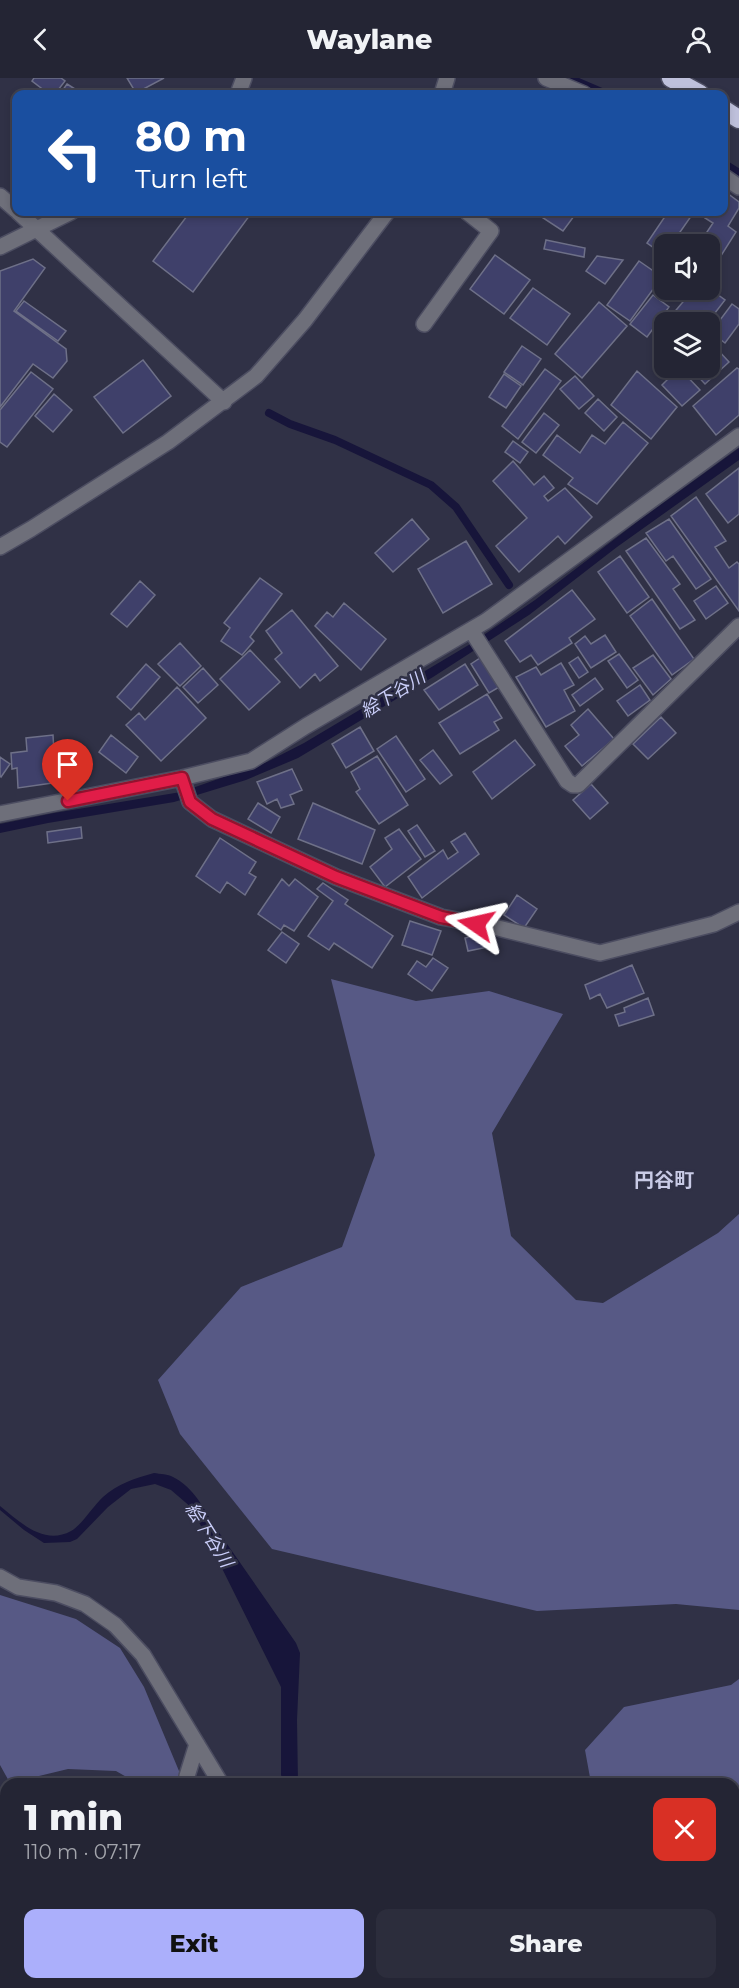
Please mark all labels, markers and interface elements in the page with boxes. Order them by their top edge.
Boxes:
icon: back [24,23,57,56]
text: Waylane [307,23,432,56]
icon: person [682,23,715,56]
text: 80 m [135,110,247,162]
icon: left [36,114,114,192]
text: Turn left [135,162,248,195]
map controls [654,234,720,378]
button: sound [654,234,720,300]
button: layers [654,312,720,378]
water label: 絵下谷川 [357,665,431,722]
pin [42,739,93,801]
icon: arrive [51,748,84,781]
position arrow [444,892,508,956]
district label: 円谷町 [634,1168,694,1192]
water label: 絵下谷川 [181,1499,238,1573]
text: 1 min [24,1795,123,1839]
button: close [653,1798,716,1861]
text: 110 m · 07:17 [24,1840,141,1864]
button: Exit [24,1909,364,1978]
button: Share [376,1909,716,1978]

